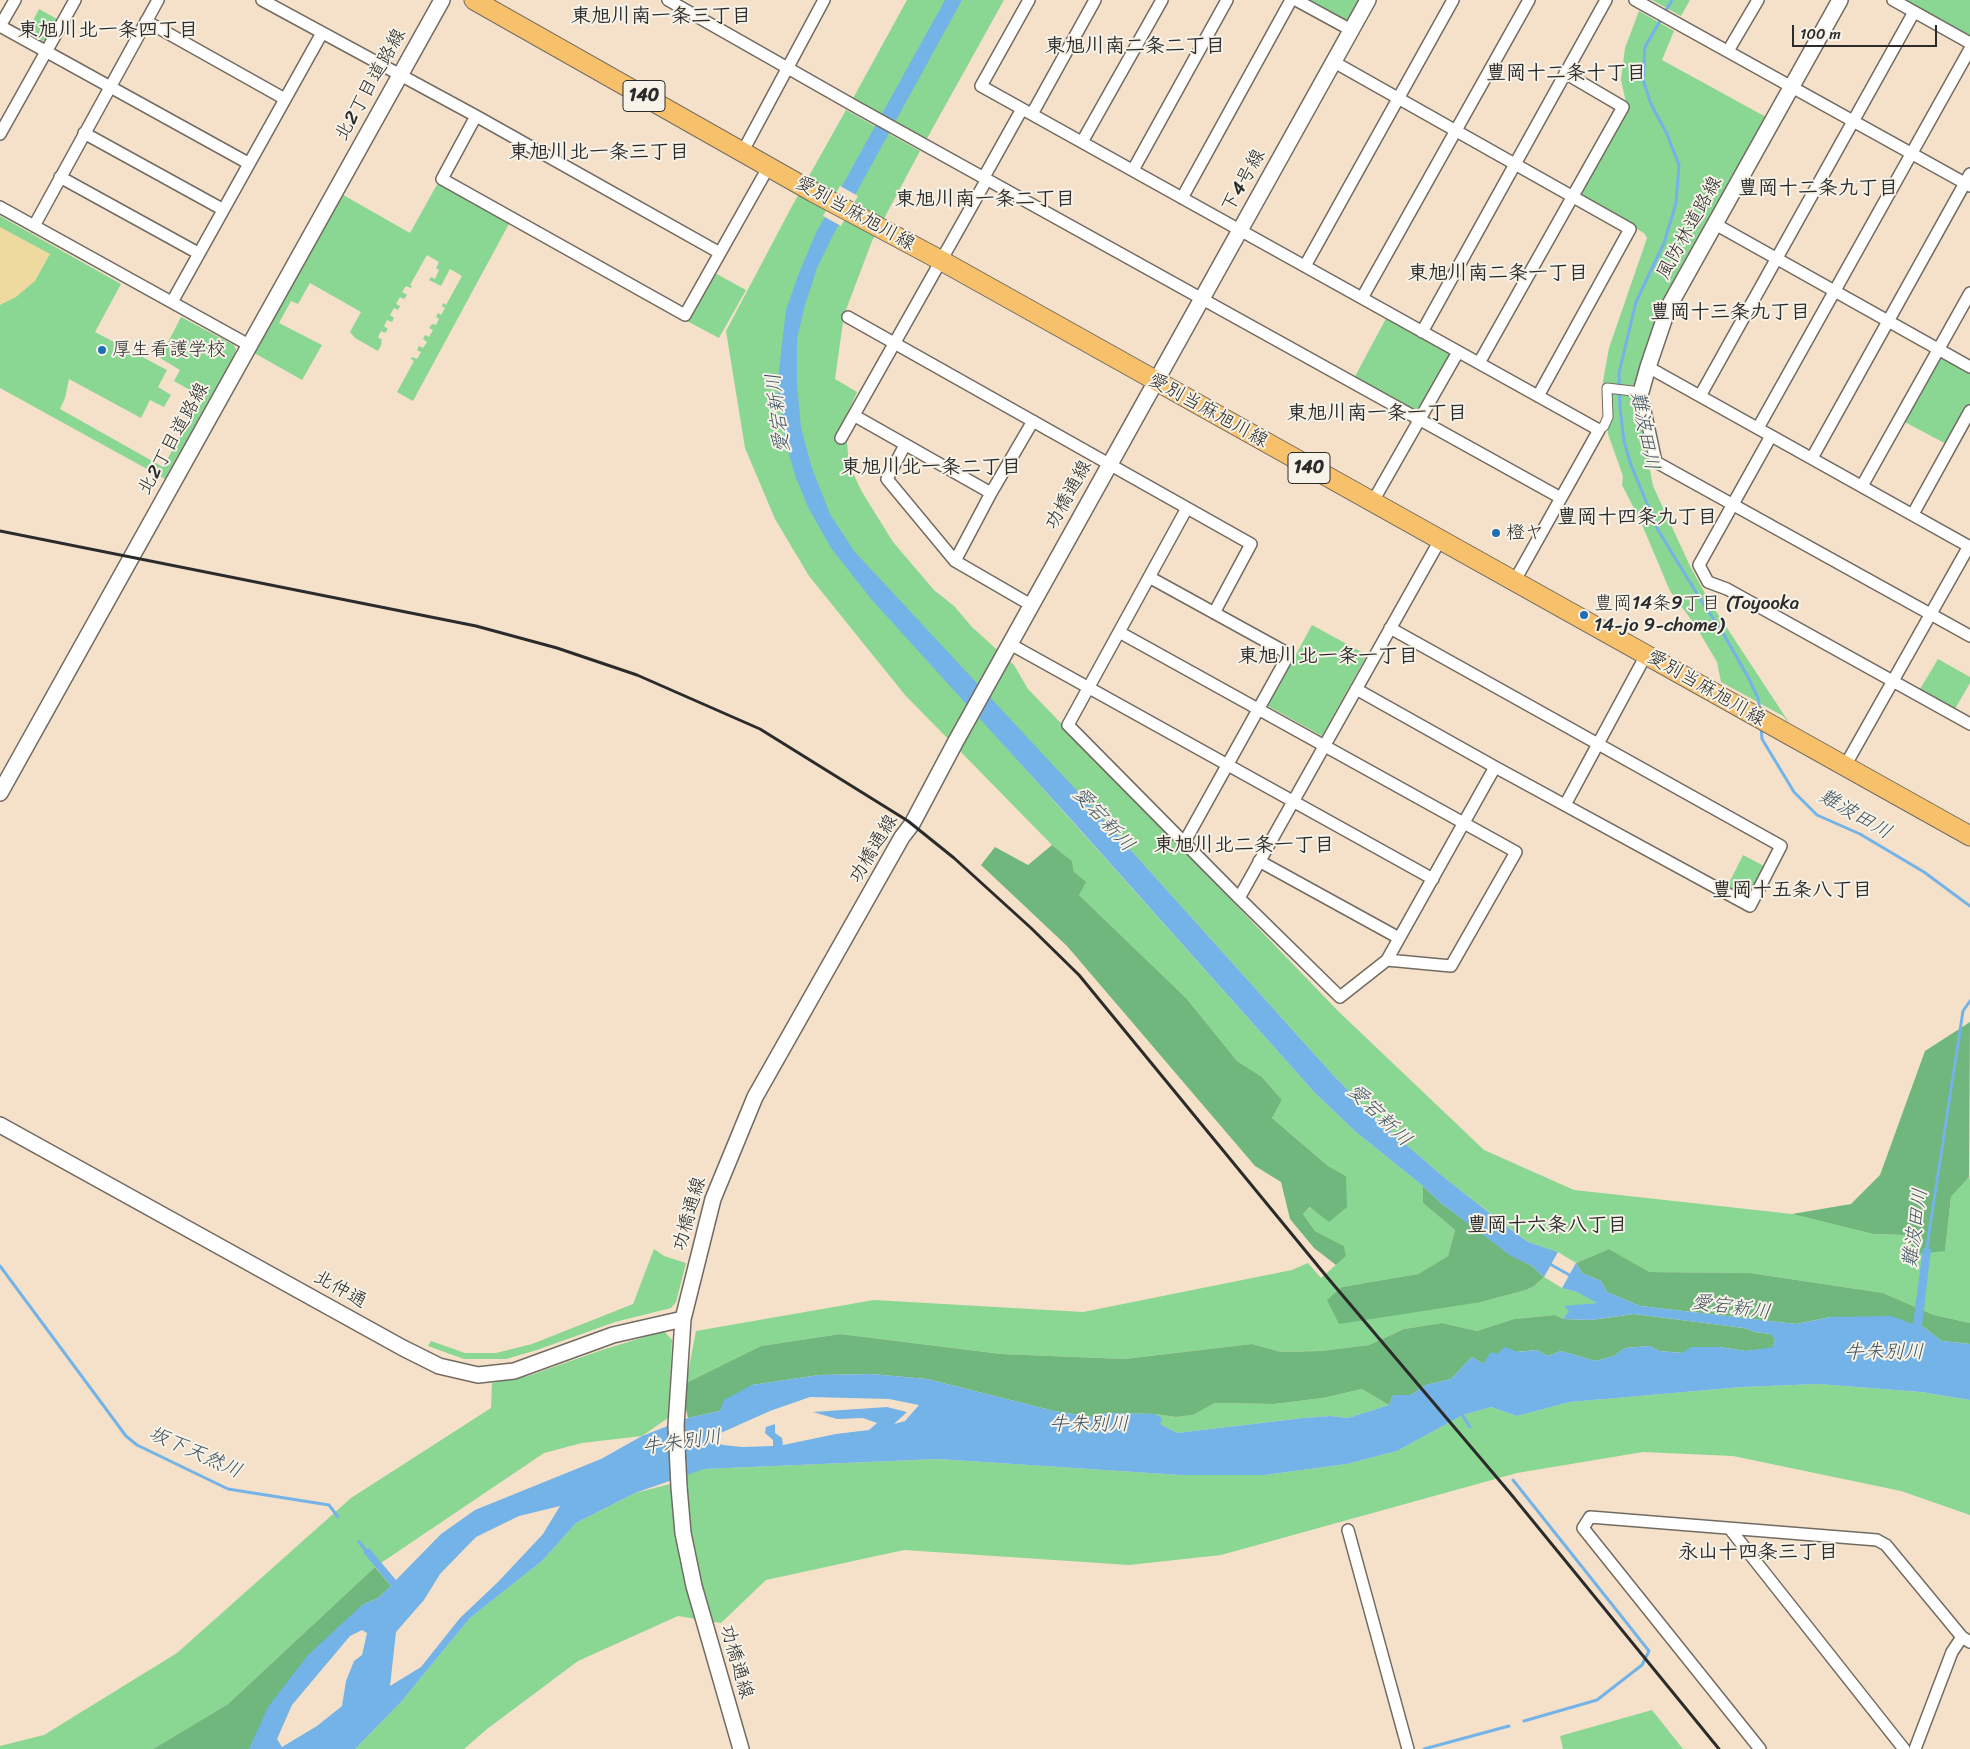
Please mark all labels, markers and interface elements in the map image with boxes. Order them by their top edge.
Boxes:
district label: 東旭川南一条三丁目 [571,5,751,29]
scale bar [1795,15,1940,47]
district label: 東旭川北一条四丁目 [18,19,198,43]
text: 100 m [1800,21,1841,47]
street label: 北2丁目道路線 [331,25,411,145]
district label: 東旭川南二条二丁目 [1045,35,1225,59]
district label: 豊岡十二条十丁目 [1486,62,1646,86]
road number: 140 [623,80,665,112]
district label: 東旭川北一条三丁目 [509,141,689,165]
street label: 下4号線 [1217,145,1271,217]
street label: 愛別当麻旭川線 [791,172,919,256]
street label: 風防林道路線 [1652,173,1728,283]
district label: 豊岡十二条九丁目 [1738,177,1898,201]
district label: 東旭川南一条二丁目 [895,188,1075,212]
district label: 東旭川南二条一丁目 [1408,262,1588,286]
district label: 豊岡十三条九丁目 [1650,301,1810,325]
place label: 厚生看護学校 [112,339,226,361]
marker: 厚生看護学校 [96,344,108,356]
street label: 愛別当麻旭川線 [1144,369,1272,453]
water label: 愛宕新川 [762,372,796,454]
street label: 北2丁目道路線 [134,379,214,499]
water label: 難波田川 [1625,389,1663,473]
district label: 東旭川南一条一丁目 [1287,402,1467,426]
road number: 140 [1288,452,1330,483]
district label: 東旭川北一条二丁目 [841,456,1021,480]
street label: 功橋通線 [1041,456,1097,534]
district label: 豊岡十四条九丁目 [1557,506,1717,530]
place label: 橙ヤ [1506,522,1544,544]
marker: 橙ヤ [1490,527,1502,539]
place label: 豊岡14条9丁目 (Toyooka 14-jo 9-chome) [1594,593,1799,637]
marker: 豊岡14条9丁目 (Toyooka 14-jo 9-chome) [1578,609,1590,621]
district label: 東旭川北一条一丁目 [1238,645,1418,669]
street label: 愛別当麻旭川線 [1643,646,1769,732]
water label: 愛宕新川 [1067,783,1139,857]
water label: 難波田川 [1814,785,1896,845]
street label: 功橋通線 [845,811,903,887]
district label: 東旭川北二条一丁目 [1154,834,1334,858]
district label: 豊岡十五条八丁目 [1712,879,1872,903]
water label: 愛宕新川 [1342,1080,1416,1152]
street label: 功橋通線 [669,1174,711,1254]
water label: 難波田川 [1899,1187,1933,1269]
district label: 豊岡十六条八丁目 [1467,1214,1627,1238]
street label: 北仲通 [310,1266,370,1314]
water label: 愛宕新川 [1690,1291,1772,1325]
water label: 牛朱別川 [1844,1341,1924,1365]
water label: 牛朱別川 [1049,1413,1129,1437]
water label: 坂下天然川 [144,1422,246,1484]
water label: 牛朱別川 [641,1426,723,1460]
district label: 永山十四条三丁目 [1678,1541,1838,1565]
street label: 功橋通線 [715,1622,757,1702]

